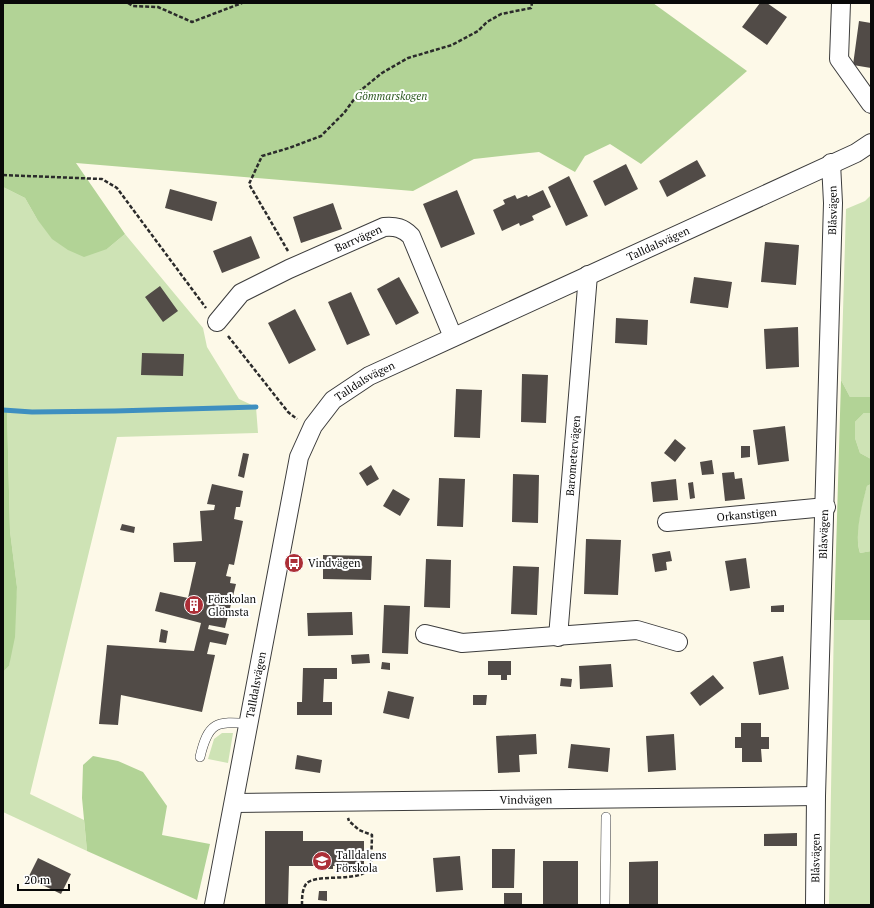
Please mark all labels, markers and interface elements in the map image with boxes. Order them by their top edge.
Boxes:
park label: Gömmarskogen [355,89,427,103]
street label: Blåsvägen [825,185,840,235]
street label: Barrvägen [333,222,384,255]
street label: Talldalsvägen [624,223,692,264]
street label: Talldalsvägen [332,358,397,404]
street label: Barometervägen [563,414,583,496]
street label: Orkanstigen [716,505,778,524]
street label: Blåsvägen [816,509,831,559]
bus stop icon: Vindvägen [283,552,305,574]
place label: Vindvägen [308,556,361,570]
place label: Förskolan Glömsta [208,592,257,619]
building icon: Förskolan Glömsta [183,594,205,616]
street label: Talldalsvägen [243,650,269,719]
street label: Vindvägen [500,792,553,807]
street label: Blåsvägen [808,833,823,883]
place label: Talldalens Förskola [336,848,387,875]
school or university icon: Talldalens Förskola [311,850,333,872]
scale bar [18,866,69,892]
text: 20 m [24,872,51,887]

